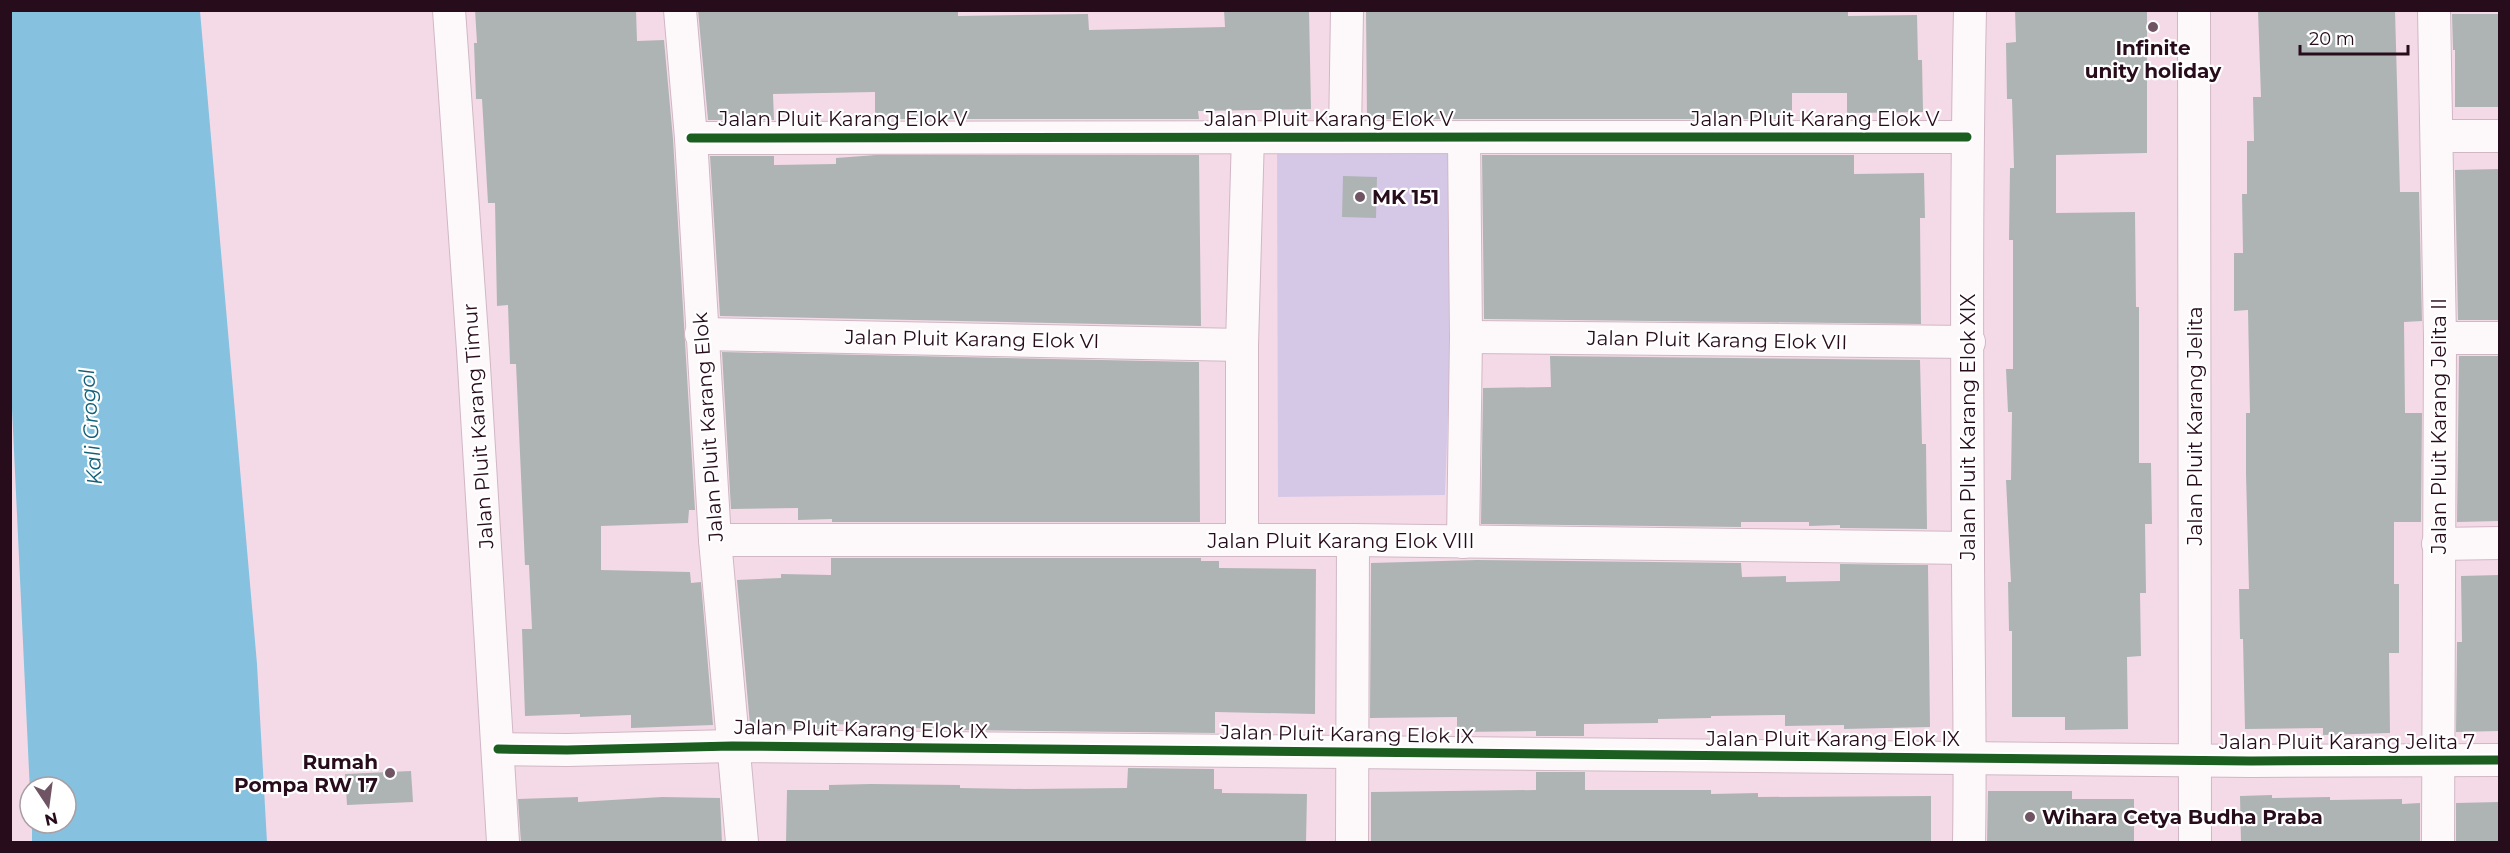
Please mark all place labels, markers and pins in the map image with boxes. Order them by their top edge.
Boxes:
marker: Infinite unity holiday [2146,20,2160,34]
place label: Infinite unity holiday [2085,36,2222,83]
place label: MK 151 [1372,185,1439,209]
marker: MK 151 [1353,190,1367,204]
place label: Rumah Pompa RW 17 [234,750,378,797]
marker: Rumah Pompa RW 17 [383,766,397,780]
place label: Wihara Cetya Budha Praba [2042,805,2323,829]
marker: Wihara Cetya Budha Praba [2023,810,2037,824]

